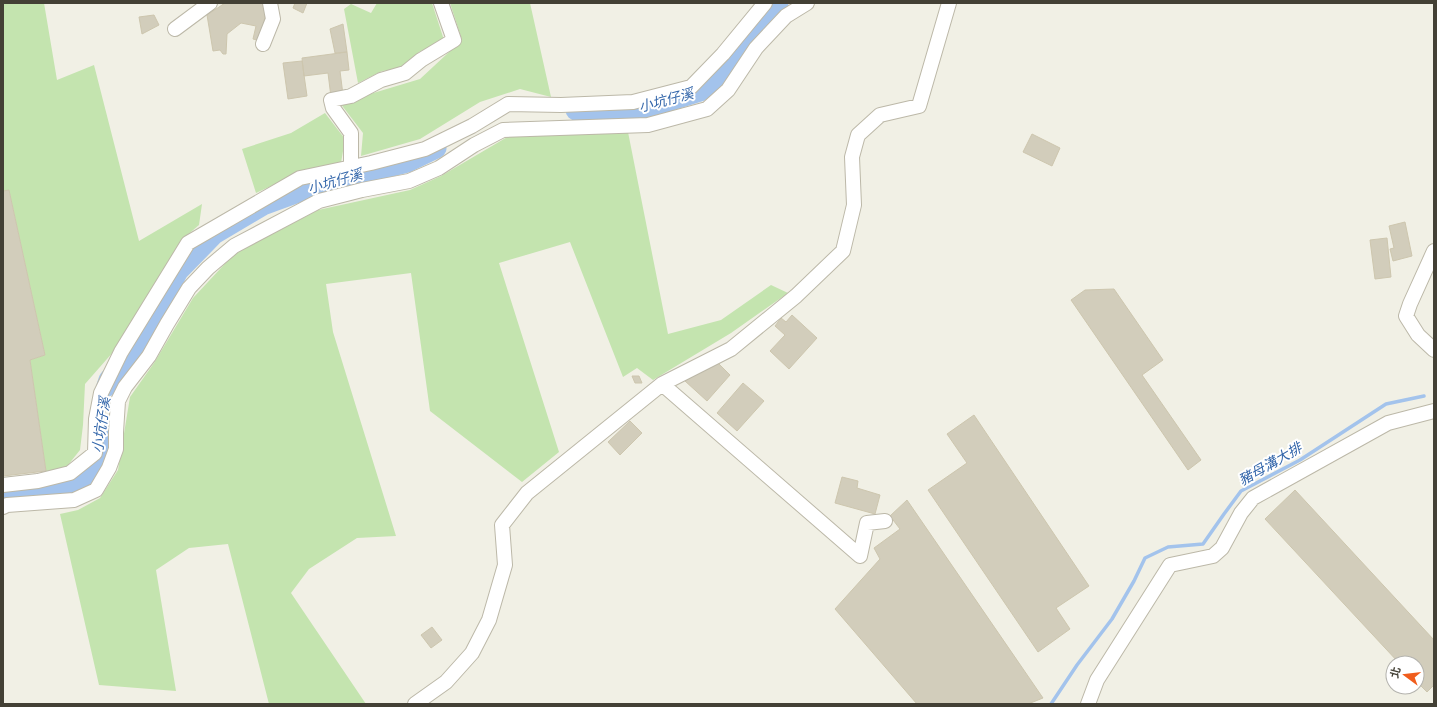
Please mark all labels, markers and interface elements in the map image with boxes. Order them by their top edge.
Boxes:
water label: 小坑仔溪 [637,84,697,116]
water label: 小坑仔溪 [306,164,366,197]
water label: 小坑仔溪 [88,394,114,454]
water label: 豬母溝大排 [1235,438,1307,489]
north arrow [1385,655,1425,695]
text: 北 [1387,665,1404,680]

